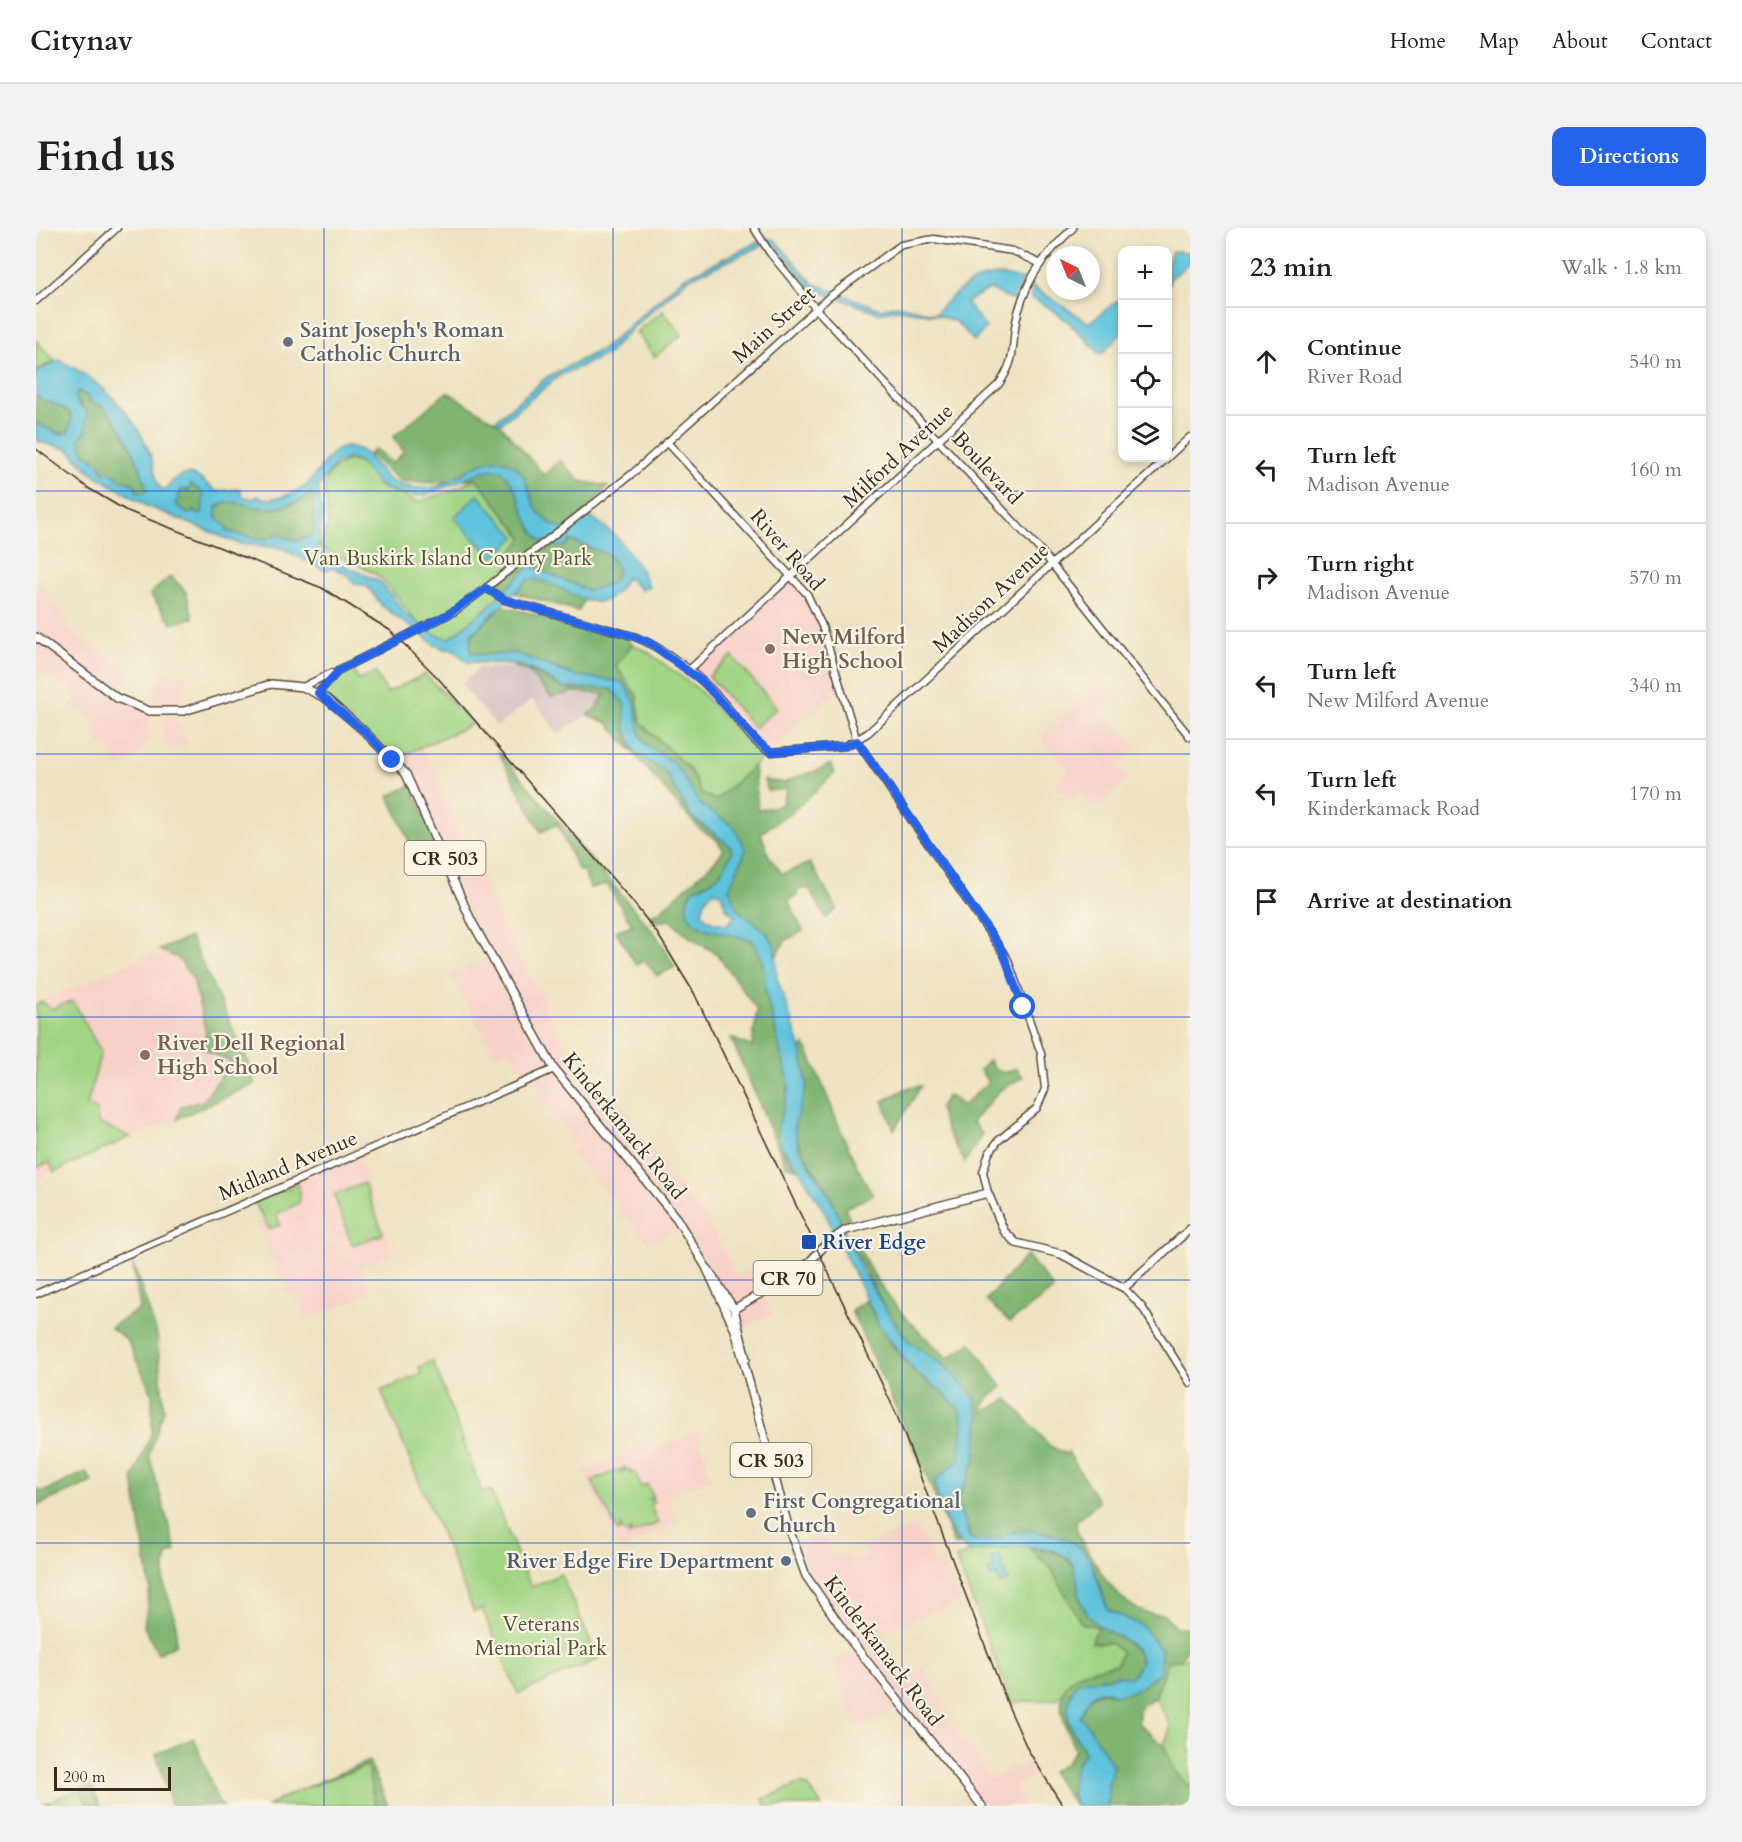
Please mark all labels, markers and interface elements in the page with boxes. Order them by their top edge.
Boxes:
text: Citynav [30,22,133,60]
text: Home [1390,27,1446,56]
text: Map [1479,27,1519,56]
text: About [1552,27,1608,56]
text: Contact [1641,27,1712,56]
button: Directions [1552,127,1706,186]
text: Find us [36,128,176,185]
north arrow [1046,246,1100,300]
map controls [1118,246,1172,462]
button: + [1118,246,1172,300]
text: 23 min [1250,250,1333,285]
text: Walk · 1.8 km [1561,254,1682,281]
street label: Main Street [726,280,822,370]
button: − [1118,300,1172,354]
place label: Saint Joseph's Roman Catholic Church [300,316,505,369]
text: Continue [1307,333,1402,363]
marker: Saint Joseph's Roman Catholic Church [281,335,295,349]
icon: ahead [1250,345,1283,378]
text: 540 m [1629,348,1682,375]
button: locate [1118,354,1172,408]
text: River Road [1307,363,1402,390]
street label: Milford Avenue [836,397,960,515]
button: layers [1118,408,1172,462]
street label: Boulevard [946,425,1028,511]
text: Turn left [1307,441,1396,471]
icon: left [1250,453,1283,486]
text: 160 m [1629,456,1682,483]
text: Madison Avenue [1307,471,1450,498]
street label: River Road [743,503,831,597]
street label: Madison Avenue [926,536,1056,660]
park label: Van Buskirk Island County Park [304,544,593,573]
text: Turn right [1307,549,1414,579]
icon: right [1250,561,1283,594]
text: 570 m [1629,564,1682,591]
text: Madison Avenue [1307,579,1450,606]
place label: New Milford High School [782,623,906,676]
marker: New Milford High School [763,642,777,656]
text: Turn left [1307,657,1396,687]
icon: left [1250,669,1283,702]
text: 340 m [1629,672,1682,699]
text: New Milford Avenue [1307,687,1489,714]
route end [378,746,404,772]
text: Turn left [1307,765,1396,795]
icon: left [1250,777,1283,810]
text: 170 m [1629,780,1682,807]
text: Kinderkamack Road [1307,795,1480,822]
road number: CR 503 [404,841,486,875]
icon: arrive [1250,885,1283,918]
text: Arrive at destination [1307,886,1512,916]
route start [1009,993,1035,1019]
place label: River Dell Regional High School [157,1029,345,1082]
street label: Kinderkamack Road [556,1046,692,1206]
marker: River Dell Regional High School [138,1048,152,1062]
street label: Midland Avenue [214,1124,362,1208]
place label: River Edge [822,1228,926,1257]
marker: River Edge [800,1233,818,1251]
road number: CR 70 [754,1261,822,1295]
road number: CR 503 [730,1443,812,1477]
place label: First Congregational Church [763,1487,961,1540]
marker: First Congregational Church [744,1506,758,1520]
place label: River Edge Fire Department [506,1547,775,1576]
marker: River Edge Fire Department [779,1554,793,1568]
street label: Kinderkamack Road [817,1570,949,1732]
park label: Veterans Memorial Park [475,1610,608,1663]
scale bar [54,1764,171,1792]
text: 200 m [63,1766,105,1788]

